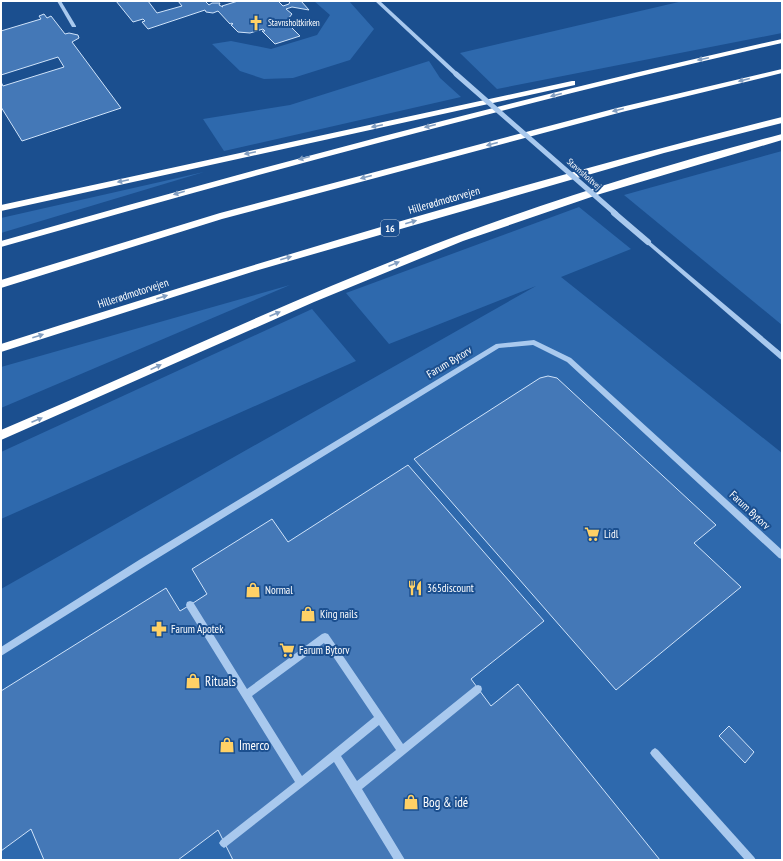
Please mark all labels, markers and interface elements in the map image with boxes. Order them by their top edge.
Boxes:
church icon: Stavnsholtkirken [247,14,265,32]
place label: Stavnsholtkirken [268,17,320,28]
one-way arrow [697,56,709,62]
one-way arrow [738,77,750,83]
one-way arrow [550,92,562,98]
one-way arrow [612,108,624,114]
one-way arrow [371,123,383,129]
one-way arrow [424,123,436,129]
one-way arrow [486,141,498,147]
one-way arrow [244,151,256,157]
one-way arrow [298,155,310,161]
street label: Stavnsholtvej [564,156,604,192]
one-way arrow [360,174,372,180]
one-way arrow [117,179,129,185]
street label: Hillerødmotorvejen [407,183,482,217]
one-way arrow [172,190,184,196]
one-way arrow [405,219,417,225]
road number: 16 [381,220,399,236]
one-way arrow [280,255,292,261]
one-way arrow [389,261,400,267]
street label: Hillerødmotorvejen [96,275,170,311]
one-way arrow [156,294,168,300]
one-way arrow [269,311,280,317]
one-way arrow [32,333,44,339]
street label: Farum Bytorv [424,343,475,381]
one-way arrow [150,364,161,370]
one-way arrow [31,416,43,423]
street label: Farum Bytorv [727,488,774,533]
supermarket icon: Lidl [583,525,601,543]
place label: Lidl [604,527,619,541]
restaurant icon: 365discount [406,579,424,597]
shop icon: Normal [244,581,262,599]
place label: 365discount [427,581,474,595]
place label: Normal [265,583,293,597]
shop icon: King nails [299,605,317,623]
place label: King nails [320,607,358,621]
pharmacy icon: Farum Apotek [150,620,168,638]
place label: Farum Apotek [171,622,224,636]
supermarket icon: Farum Bytorv [278,641,296,659]
place label: Farum Bytorv [299,643,350,657]
shop icon: Rituals [184,672,202,690]
place label: Rituals [205,673,236,690]
shop icon: Imerco [218,736,236,754]
place label: Imerco [239,737,270,754]
shop icon: Bog & idé [402,793,420,811]
place label: Bog & idé [423,794,468,811]

